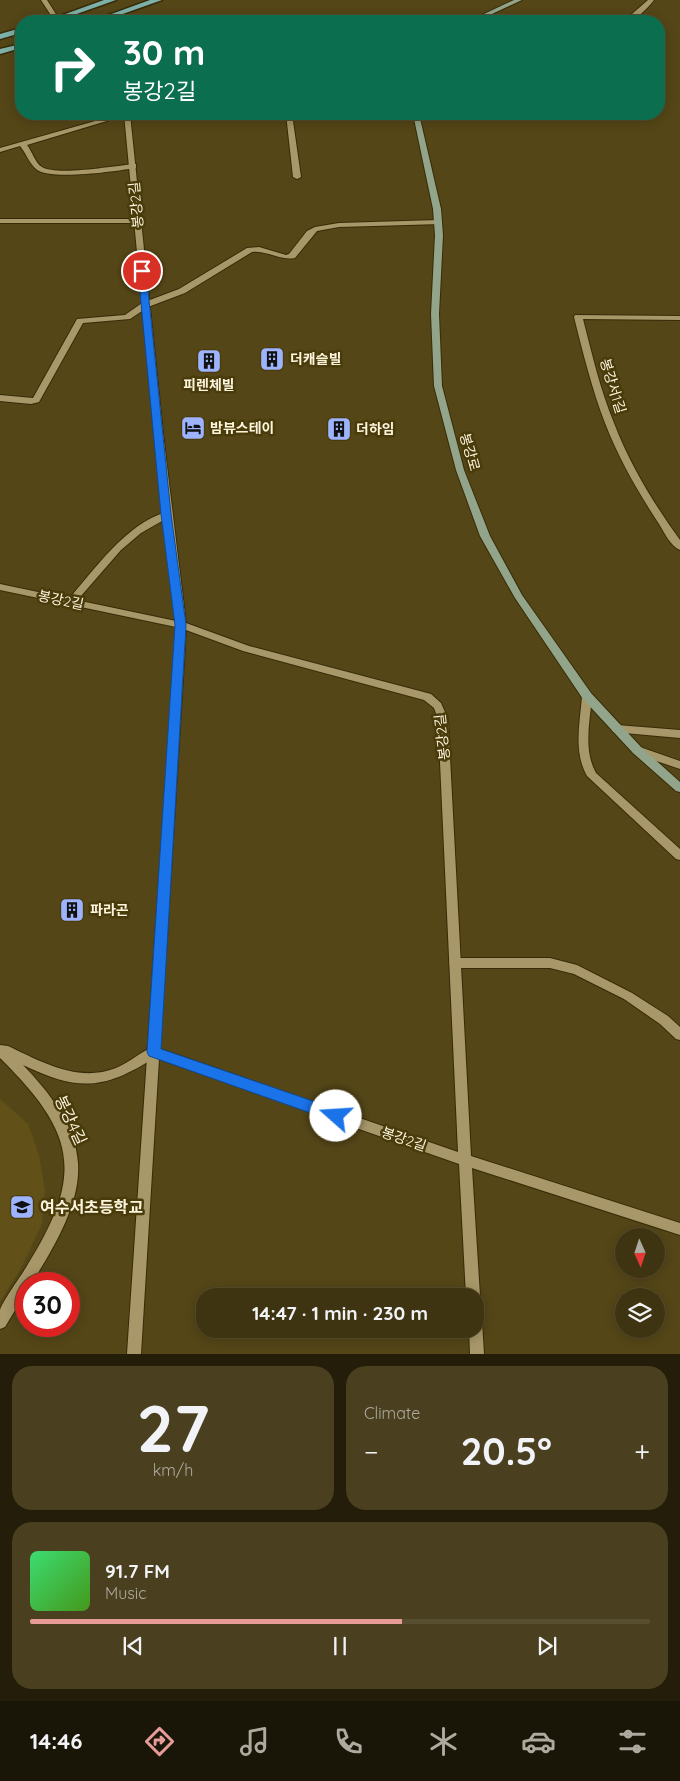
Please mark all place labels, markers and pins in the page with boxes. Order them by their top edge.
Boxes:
pin [121,250,163,292]
building icon: 더캐슬빌 [259,346,285,372]
building icon: 피렌체빌 [196,348,222,374]
place label: 더캐슬빌 [290,350,342,368]
place label: 피렌체빌 [183,376,235,394]
hotel icon: 밤뷰스테이 [180,415,206,441]
building icon: 더하임 [326,416,352,442]
place label: 밤뷰스테이 [210,419,274,437]
place label: 더하임 [356,420,395,438]
building icon: 파라곤 [59,897,85,923]
place label: 파라곤 [90,901,129,919]
school or university icon: 여수서초등학교 [9,1194,35,1220]
place label: 여수서초등학교 [40,1197,143,1217]

